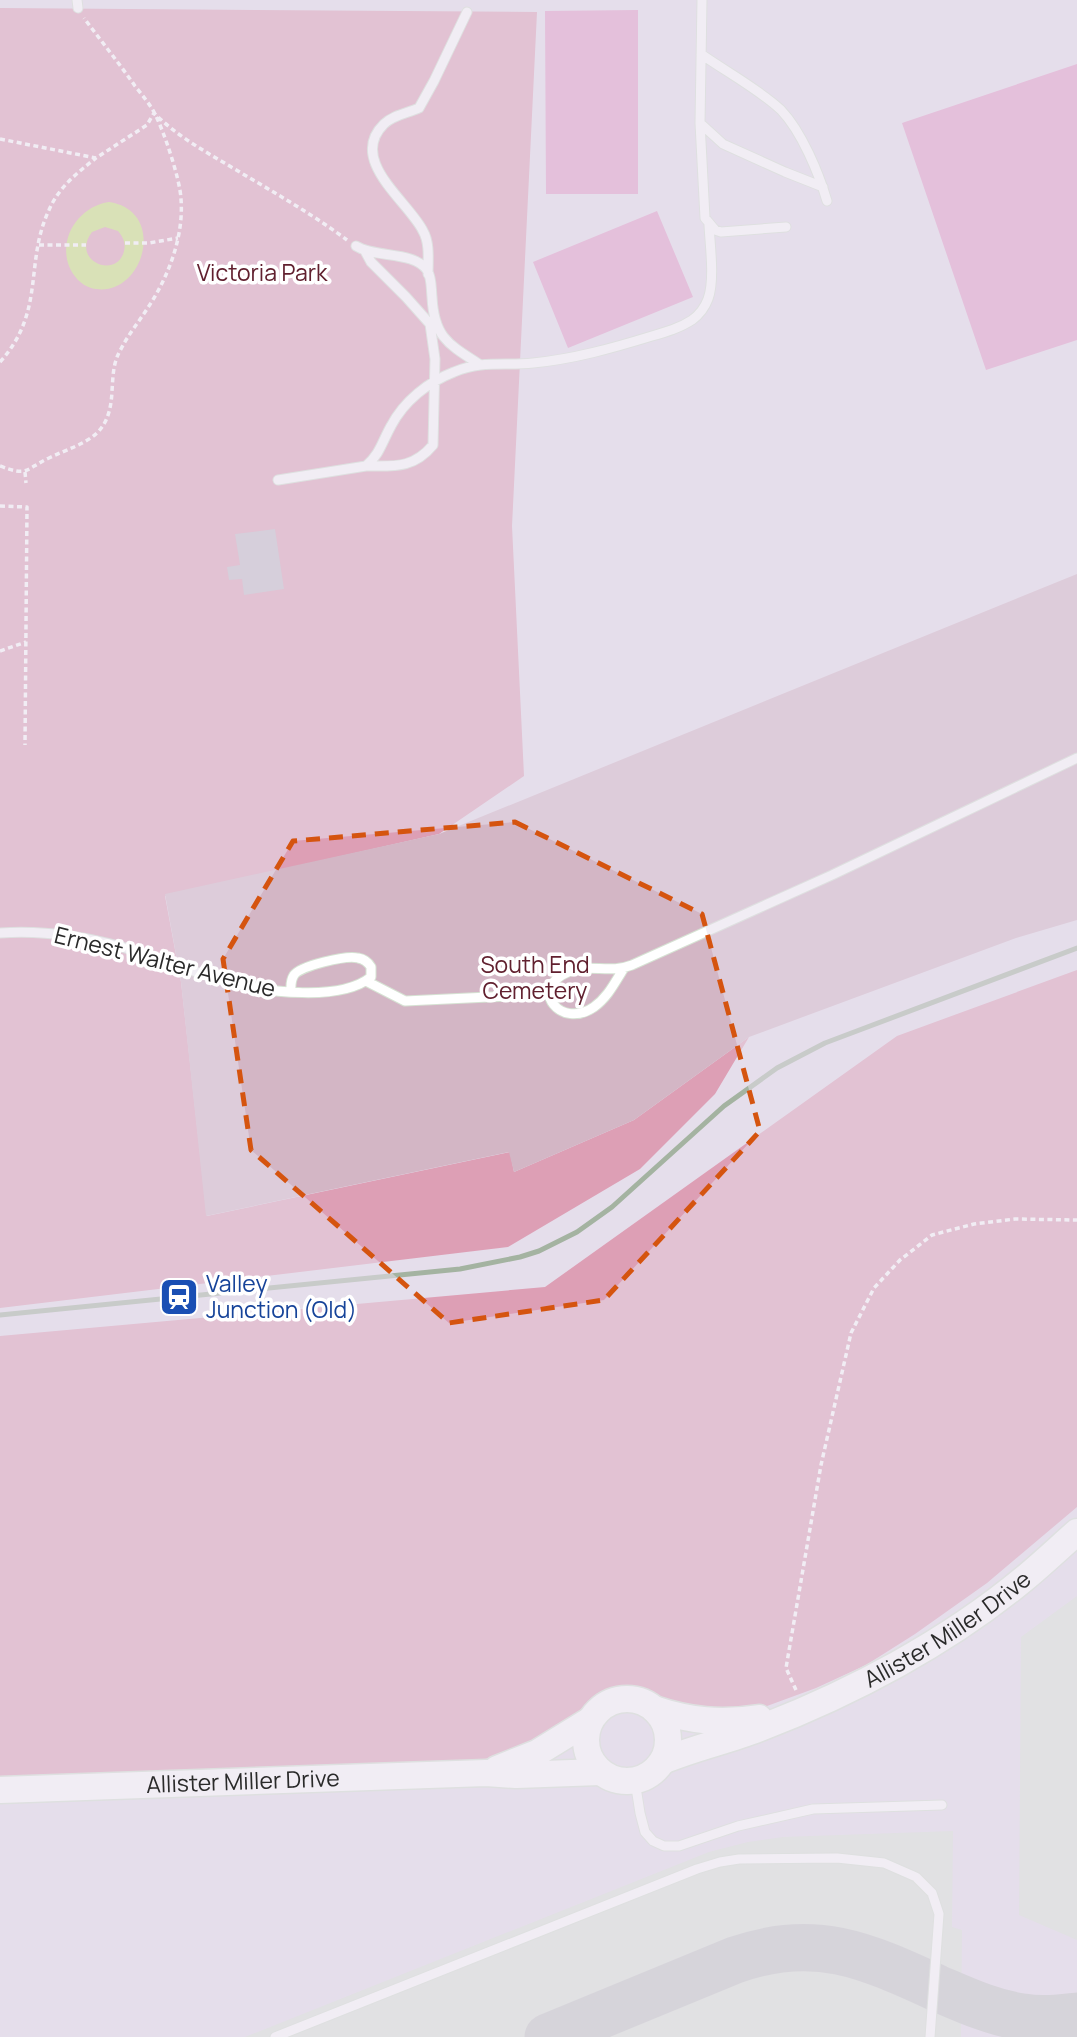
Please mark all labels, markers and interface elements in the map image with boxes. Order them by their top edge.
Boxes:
park label: Victoria Park [197,256,328,288]
street label: Ernest Walter Avenue [51,918,279,1004]
park label: South End Cemetery [480,948,590,1006]
place label: Valley Junction (Old) [206,1267,357,1325]
station icon: Valley Junction (Old) [158,1276,200,1318]
street label: Allister Miller Drive [858,1563,1037,1694]
street label: Allister Miller Drive [146,1761,340,1800]

